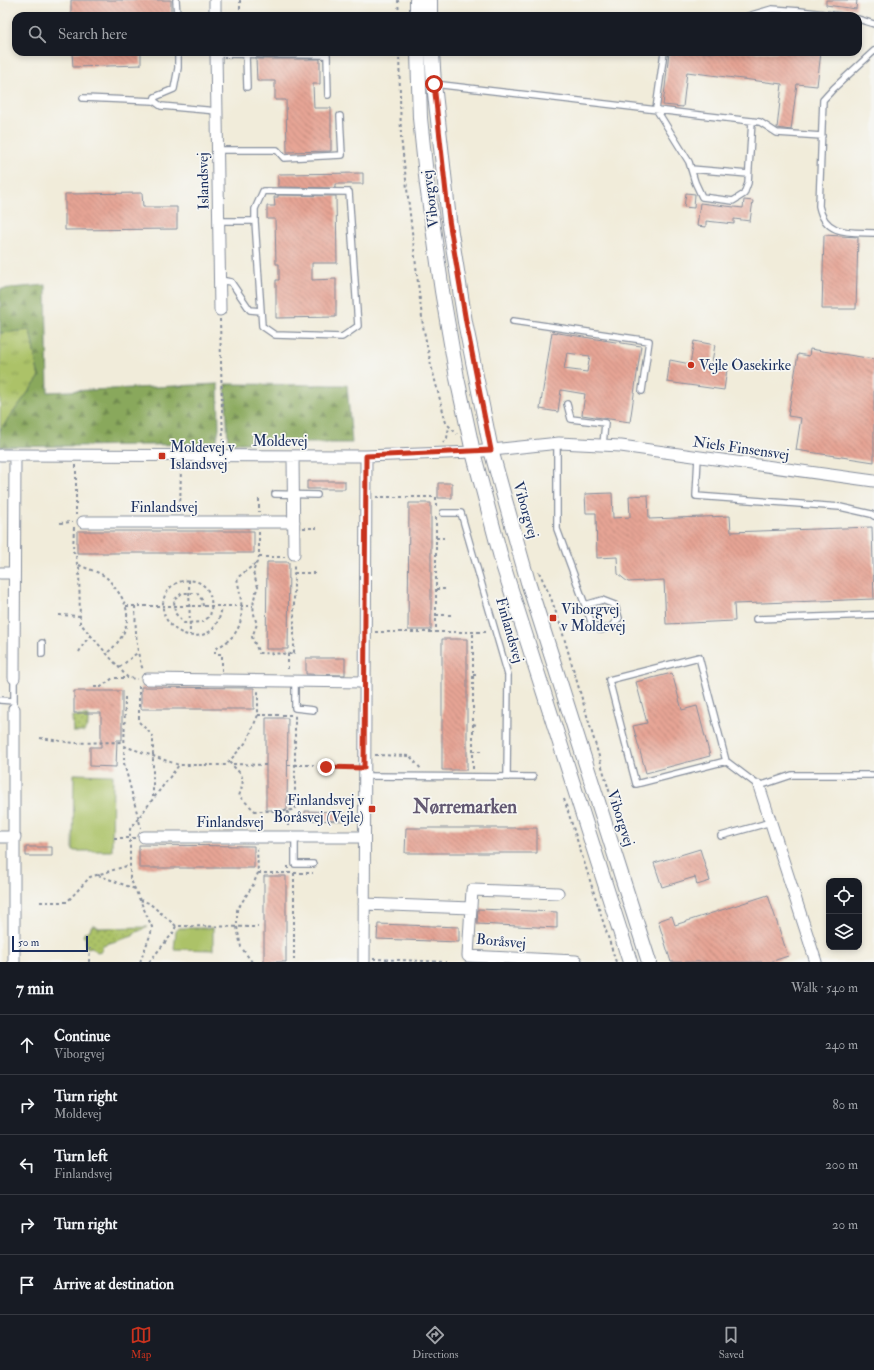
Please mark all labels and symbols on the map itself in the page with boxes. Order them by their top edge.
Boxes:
route start [425,75,443,93]
street label: Islandsvej [193,152,213,210]
street label: Viborgvej [418,169,443,229]
place label: Vejle Oasekirke [699,356,791,375]
marker: Vejle Oasekirke [686,360,696,370]
street label: Moldevej [253,432,307,451]
street label: Niels Finsensvej [692,432,790,465]
place label: Moldevej v Islandsvej [170,438,235,474]
marker: Moldevej v Islandsvej [157,451,167,461]
street label: Viborgvej [508,479,543,541]
street label: Finlandsvej [130,498,198,517]
street label: Finlandsvej [491,595,528,665]
place label: Viborgvej v Moldevej [560,600,626,636]
marker: Viborgvej v Moldevej [548,613,558,623]
route end [317,758,335,776]
street label: Viborgvej [602,787,639,849]
place label: Finlandsvej v Boråsvej (Vejle) [273,791,365,827]
district label: Nørremarken [412,795,517,819]
marker: Finlandsvej v Boråsvej (Vejle) [367,804,377,814]
street label: Finlandsvej [196,813,264,832]
street label: Boråsvej [475,930,527,953]
scale bar [12,934,88,953]

